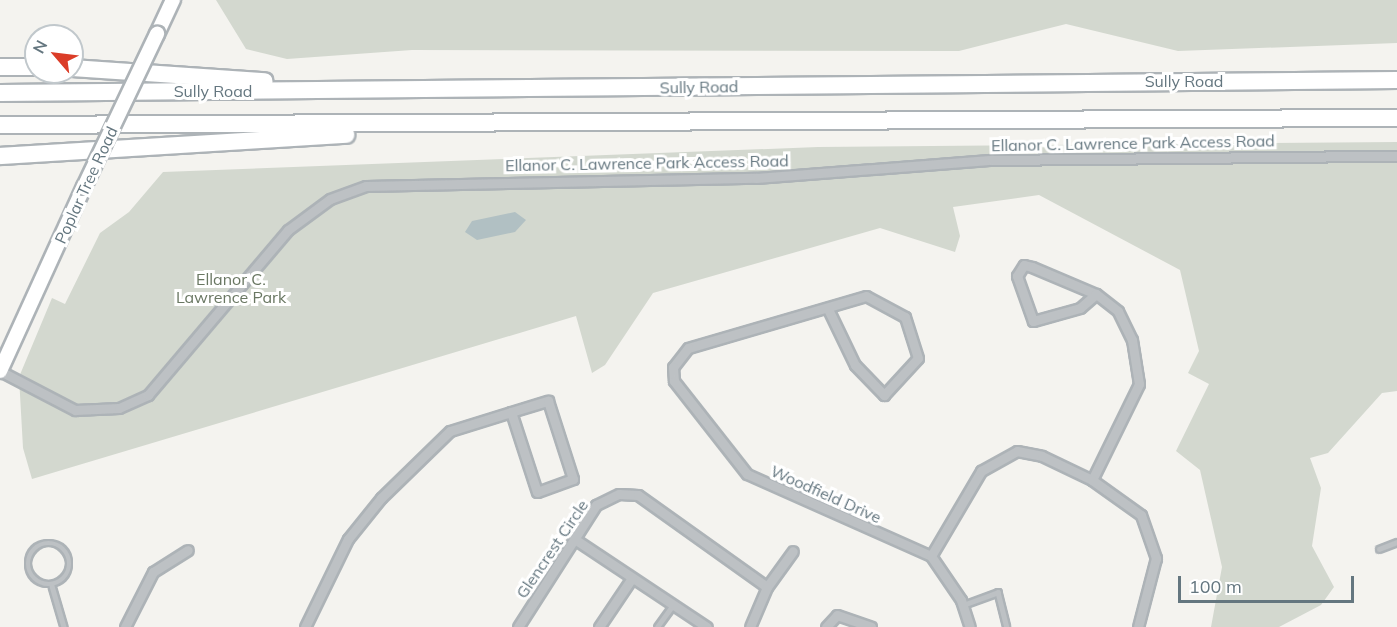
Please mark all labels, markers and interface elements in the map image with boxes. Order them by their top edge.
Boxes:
north arrow [24,24,84,84]
text: N [28,36,52,57]
street label: Sully Road [1145,71,1223,91]
street label: Sully Road [659,77,739,97]
street label: Sully Road [174,81,252,101]
street label: Poplar Tree Road [50,123,122,247]
street label: Ellanor C. Lawrence Park Access Road [991,131,1275,155]
street label: Ellanor C. Lawrence Park Access Road [505,151,789,175]
park label: Ellanor C. Lawrence Park [176,269,286,307]
street label: Woodfield Drive [768,461,884,527]
street label: Glencrest Circle [512,496,592,602]
scale bar [1181,564,1356,602]
text: 100 m [1189,575,1242,598]

